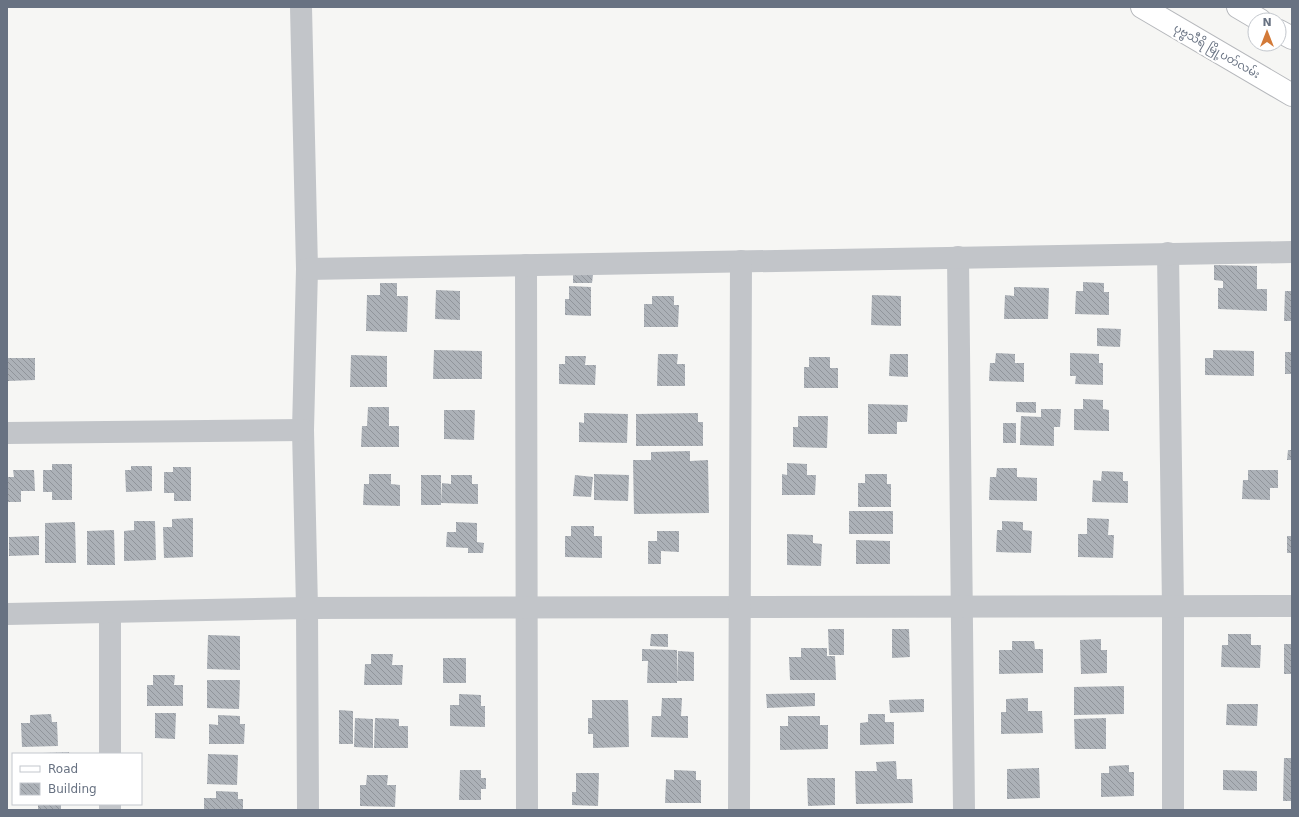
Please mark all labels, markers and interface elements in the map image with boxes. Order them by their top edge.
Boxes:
north arrow [1247,12,1287,52]
text: N [1262,16,1272,29]
street label: ပုဗ္ဗသီရိ မြို့ပတ်လမ်း [1170,21,1263,83]
legend [12,753,142,805]
text: Road [48,762,78,776]
text: Building [48,782,97,796]

